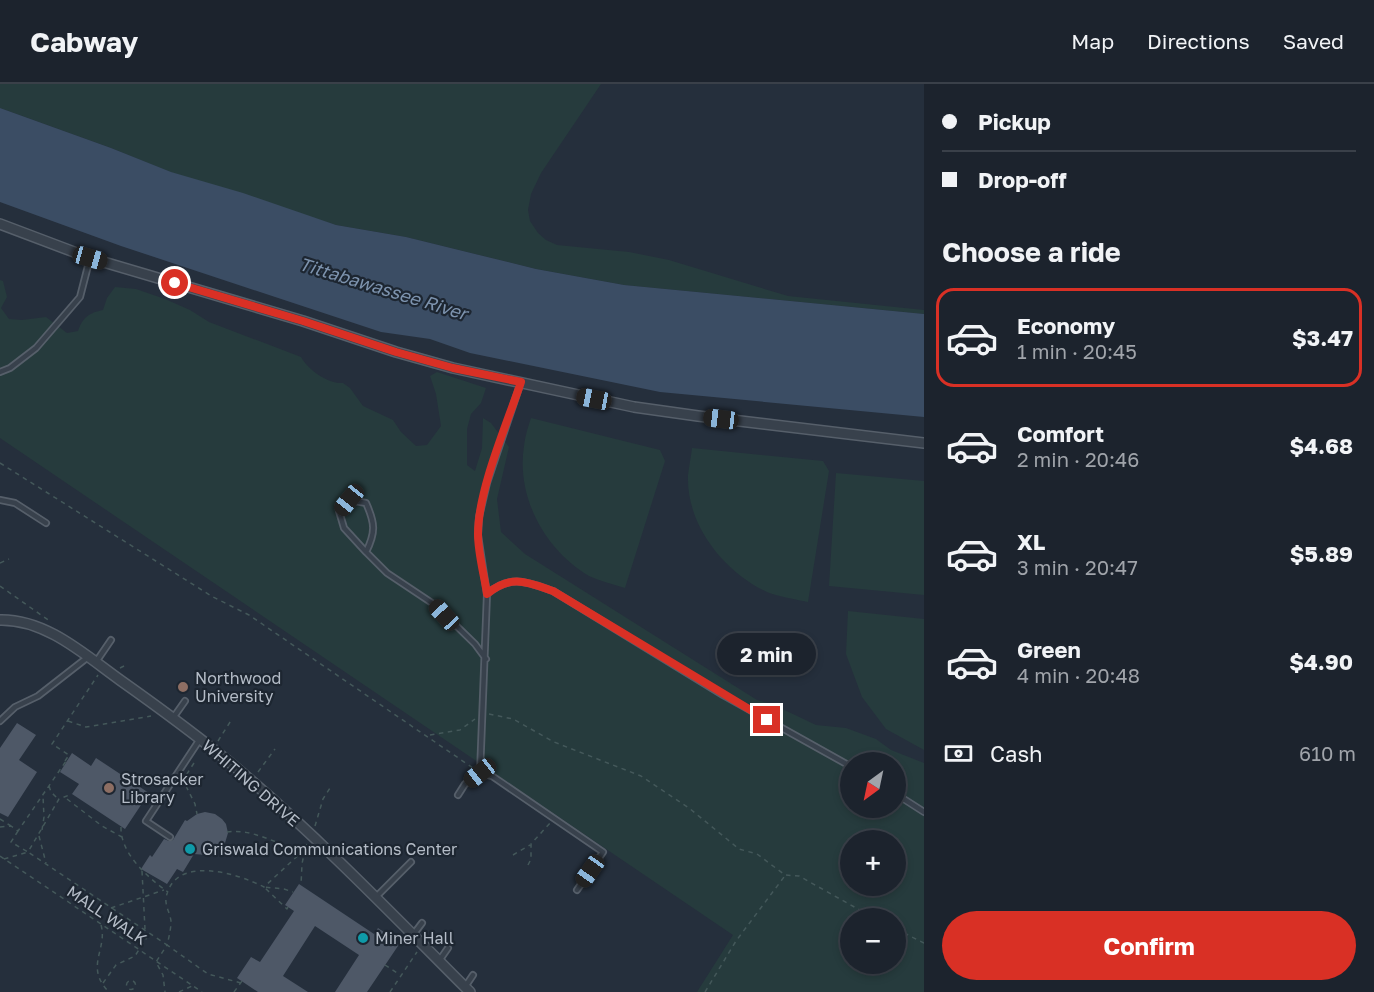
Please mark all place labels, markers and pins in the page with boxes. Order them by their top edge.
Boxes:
place label: Northwood University [195,668,281,706]
marker: Northwood University [176,680,190,694]
place label: Strosacker Library [121,769,203,807]
marker: Strosacker Library [102,781,116,795]
place label: Griswald Communications Center [202,839,457,859]
marker: Griswald Communications Center [183,842,197,856]
place label: Miner Hall [375,928,454,948]
marker: Miner Hall [356,931,370,945]

